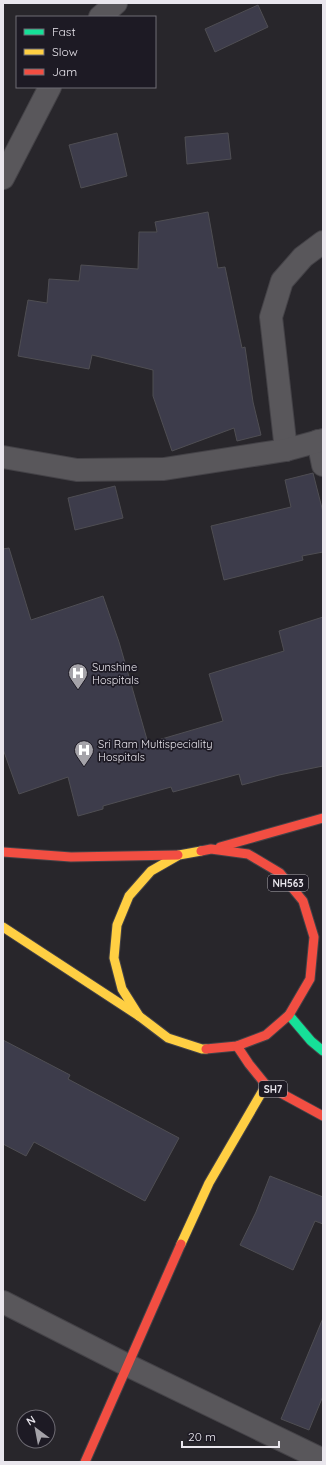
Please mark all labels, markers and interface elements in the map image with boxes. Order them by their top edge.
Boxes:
legend [16,16,156,88]
text: Fast [52,24,76,39]
text: Slow [52,44,78,59]
text: Jam [52,64,77,79]
place label: Sunshine Hospitals [92,660,139,687]
hospital icon: Sunshine Hospitals [67,662,89,690]
place label: Sri Ram Multispeciality Hospitals [98,737,212,764]
hospital icon: Sri Ram Multispeciality Hospitals [73,739,95,767]
road number: NH563 [268,875,308,891]
road number: SH7 [259,1081,287,1097]
north arrow [16,1409,56,1449]
text: N [24,1412,38,1429]
scale bar [182,1423,279,1449]
text: 20 m [188,1429,216,1444]

